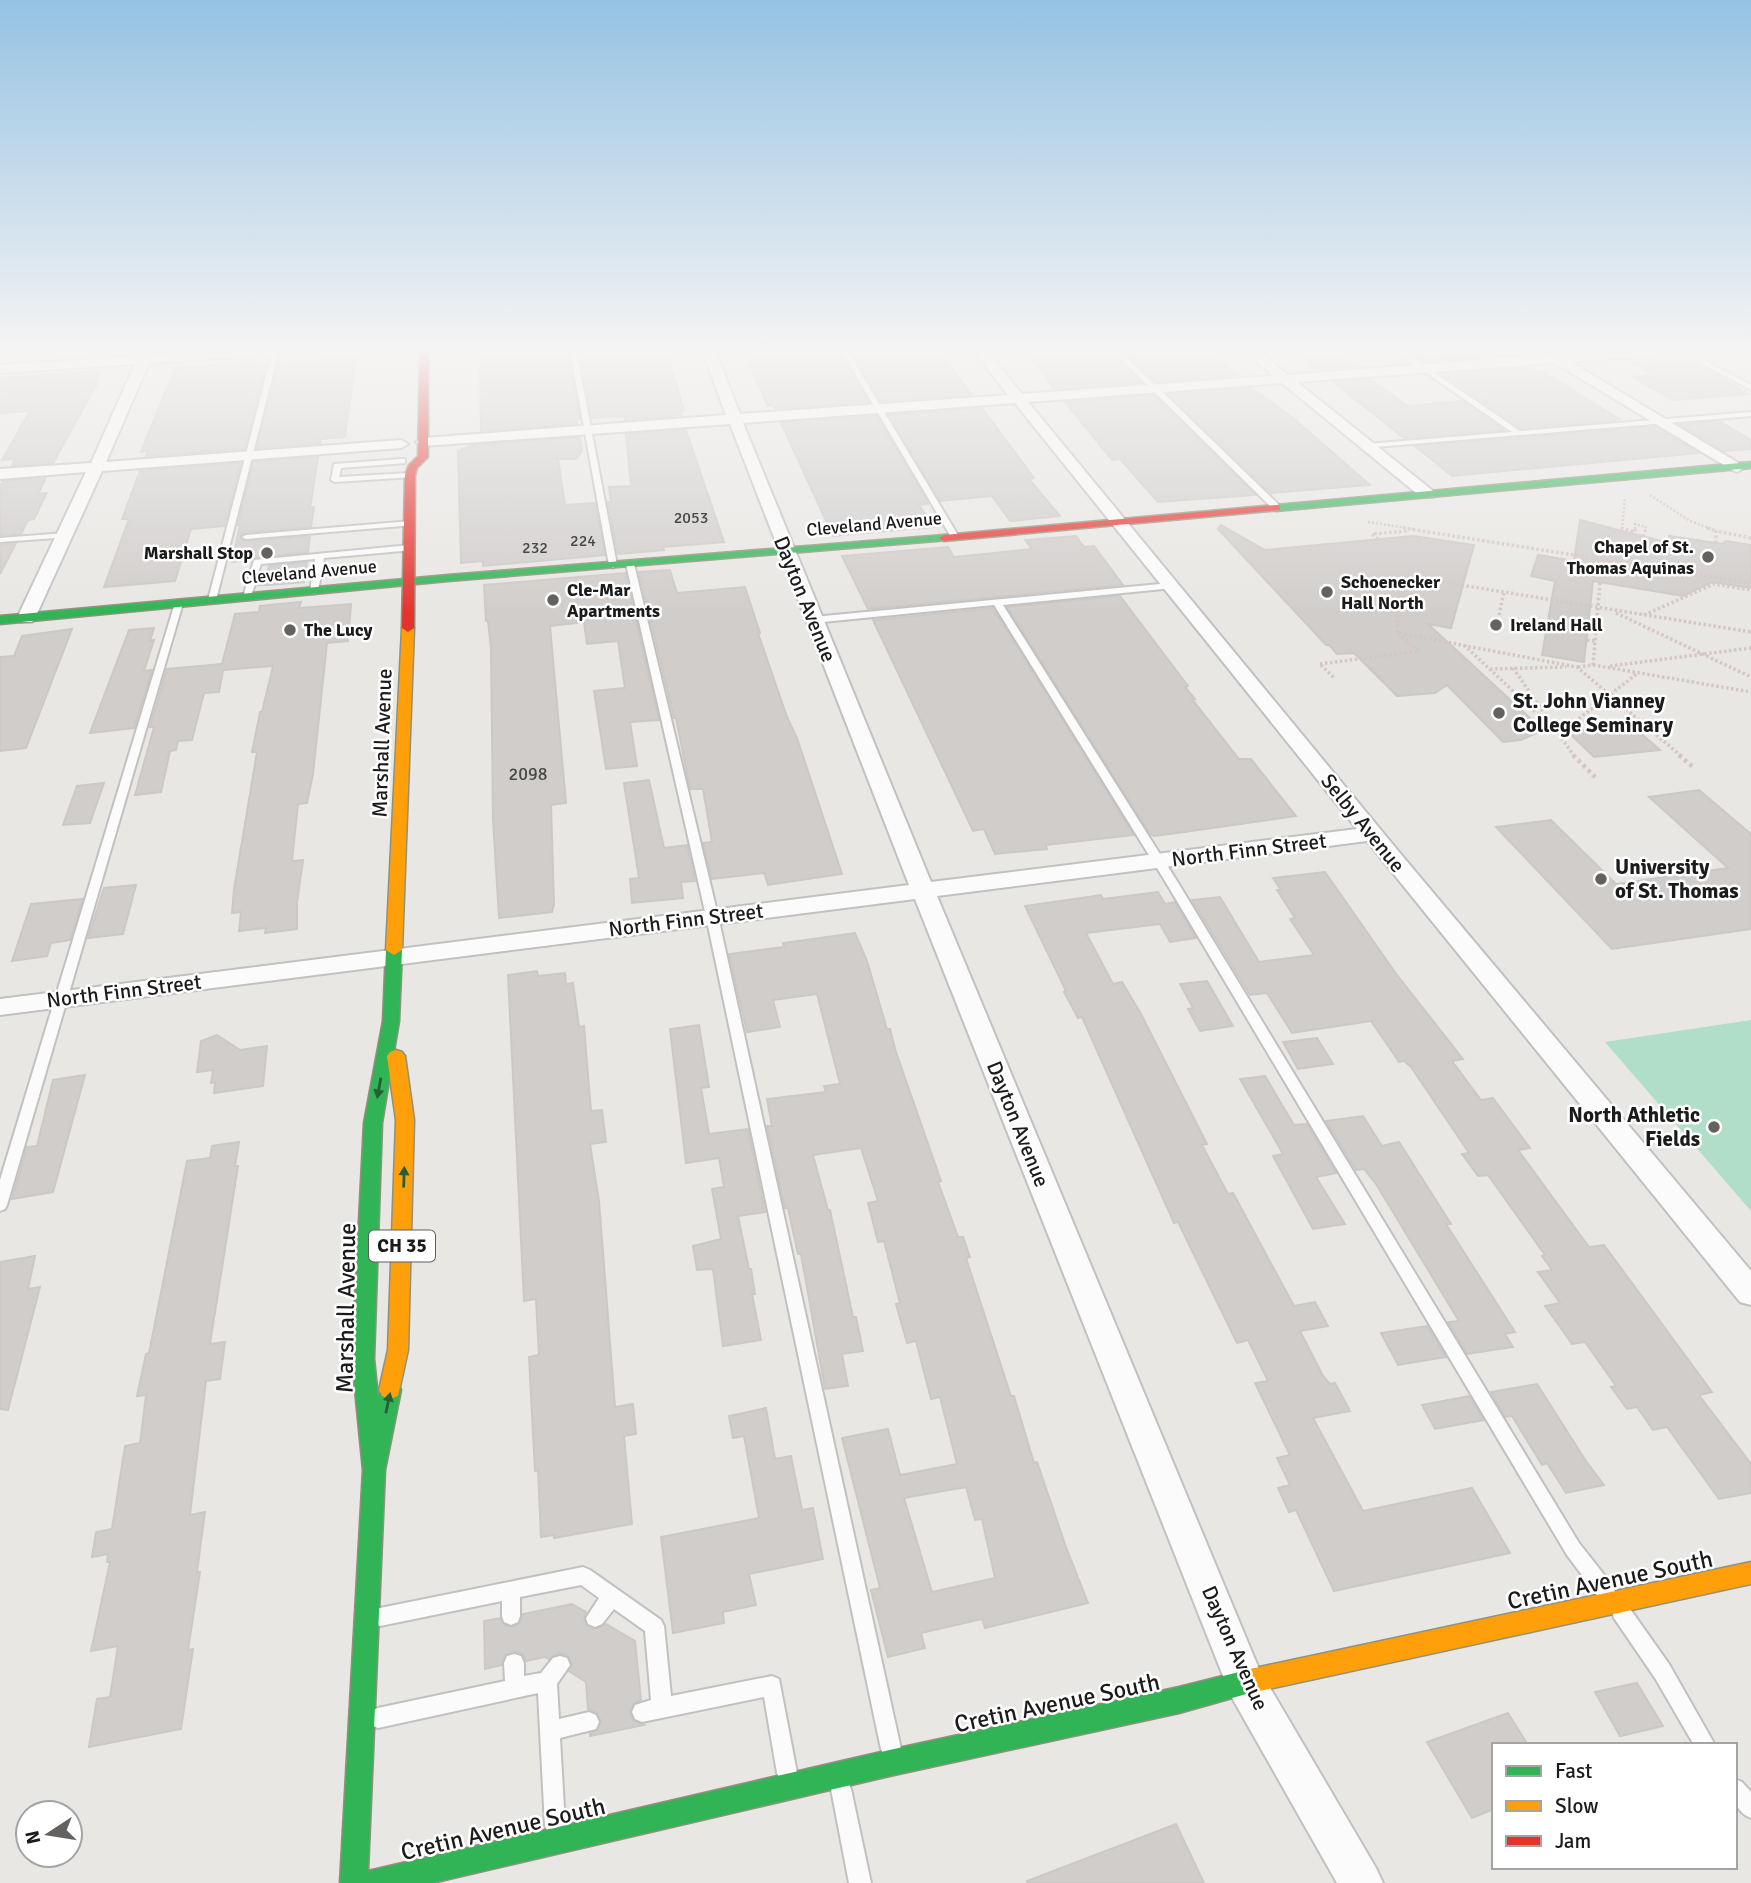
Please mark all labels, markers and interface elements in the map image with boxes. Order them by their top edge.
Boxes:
street label: Cleveland Avenue [805,507,943,541]
house number: 2053 [674,508,708,528]
house number: 224 [570,531,596,551]
street label: Dayton Avenue [768,532,842,666]
place label: Chapel of St. Thomas Aquinas [1567,536,1694,579]
house number: 232 [522,538,548,558]
place label: Marshall Stop [144,542,253,564]
marker: Marshall Stop [259,545,275,561]
marker: Chapel of St. Thomas Aquinas [1700,549,1716,565]
street label: Cleveland Avenue [240,555,378,589]
place label: Schoenecker Hall North [1341,571,1441,614]
place label: Cle-Mar Apartments [567,579,660,622]
marker: Schoenecker Hall North [1319,584,1335,600]
marker: Cle-Mar Apartments [545,592,561,608]
place label: Ireland Hall [1510,614,1603,636]
marker: Ireland Hall [1488,617,1504,633]
place label: The Lucy [304,619,372,641]
marker: The Lucy [282,622,298,638]
street label: Marshall Avenue [366,668,398,818]
place label: St. John Vianney College Seminary [1513,688,1674,738]
marker: St. John Vianney College Seminary [1491,705,1507,721]
house number: 2098 [509,763,547,785]
street label: Selby Avenue [1315,768,1411,878]
street label: North Finn Street [1170,828,1328,872]
place label: University of St. Thomas [1615,854,1738,904]
marker: University of St. Thomas [1593,871,1609,887]
street label: North Finn Street [607,898,765,942]
street label: North Finn Street [45,969,203,1013]
street label: Dayton Avenue [981,1057,1055,1191]
one-way arrow [373,1077,384,1099]
place label: North Athletic Fields [1568,1102,1700,1152]
marker: North Athletic Fields [1706,1119,1722,1135]
one-way arrow [398,1166,409,1188]
street label: Marshall Avenue [330,1223,362,1393]
road number: CH 35 [369,1230,435,1262]
one-way arrow [382,1392,393,1414]
street label: Cretin Avenue South [1505,1544,1715,1616]
street label: Dayton Avenue [1196,1582,1274,1714]
street label: Cretin Avenue South [952,1667,1162,1739]
legend [1492,1743,1737,1869]
text: Fast [1555,1758,1592,1784]
street label: Cretin Avenue South [398,1791,608,1867]
text: Slow [1555,1793,1599,1819]
north arrow [14,1799,84,1869]
text: N [20,1828,46,1846]
text: Jam [1555,1828,1591,1854]

